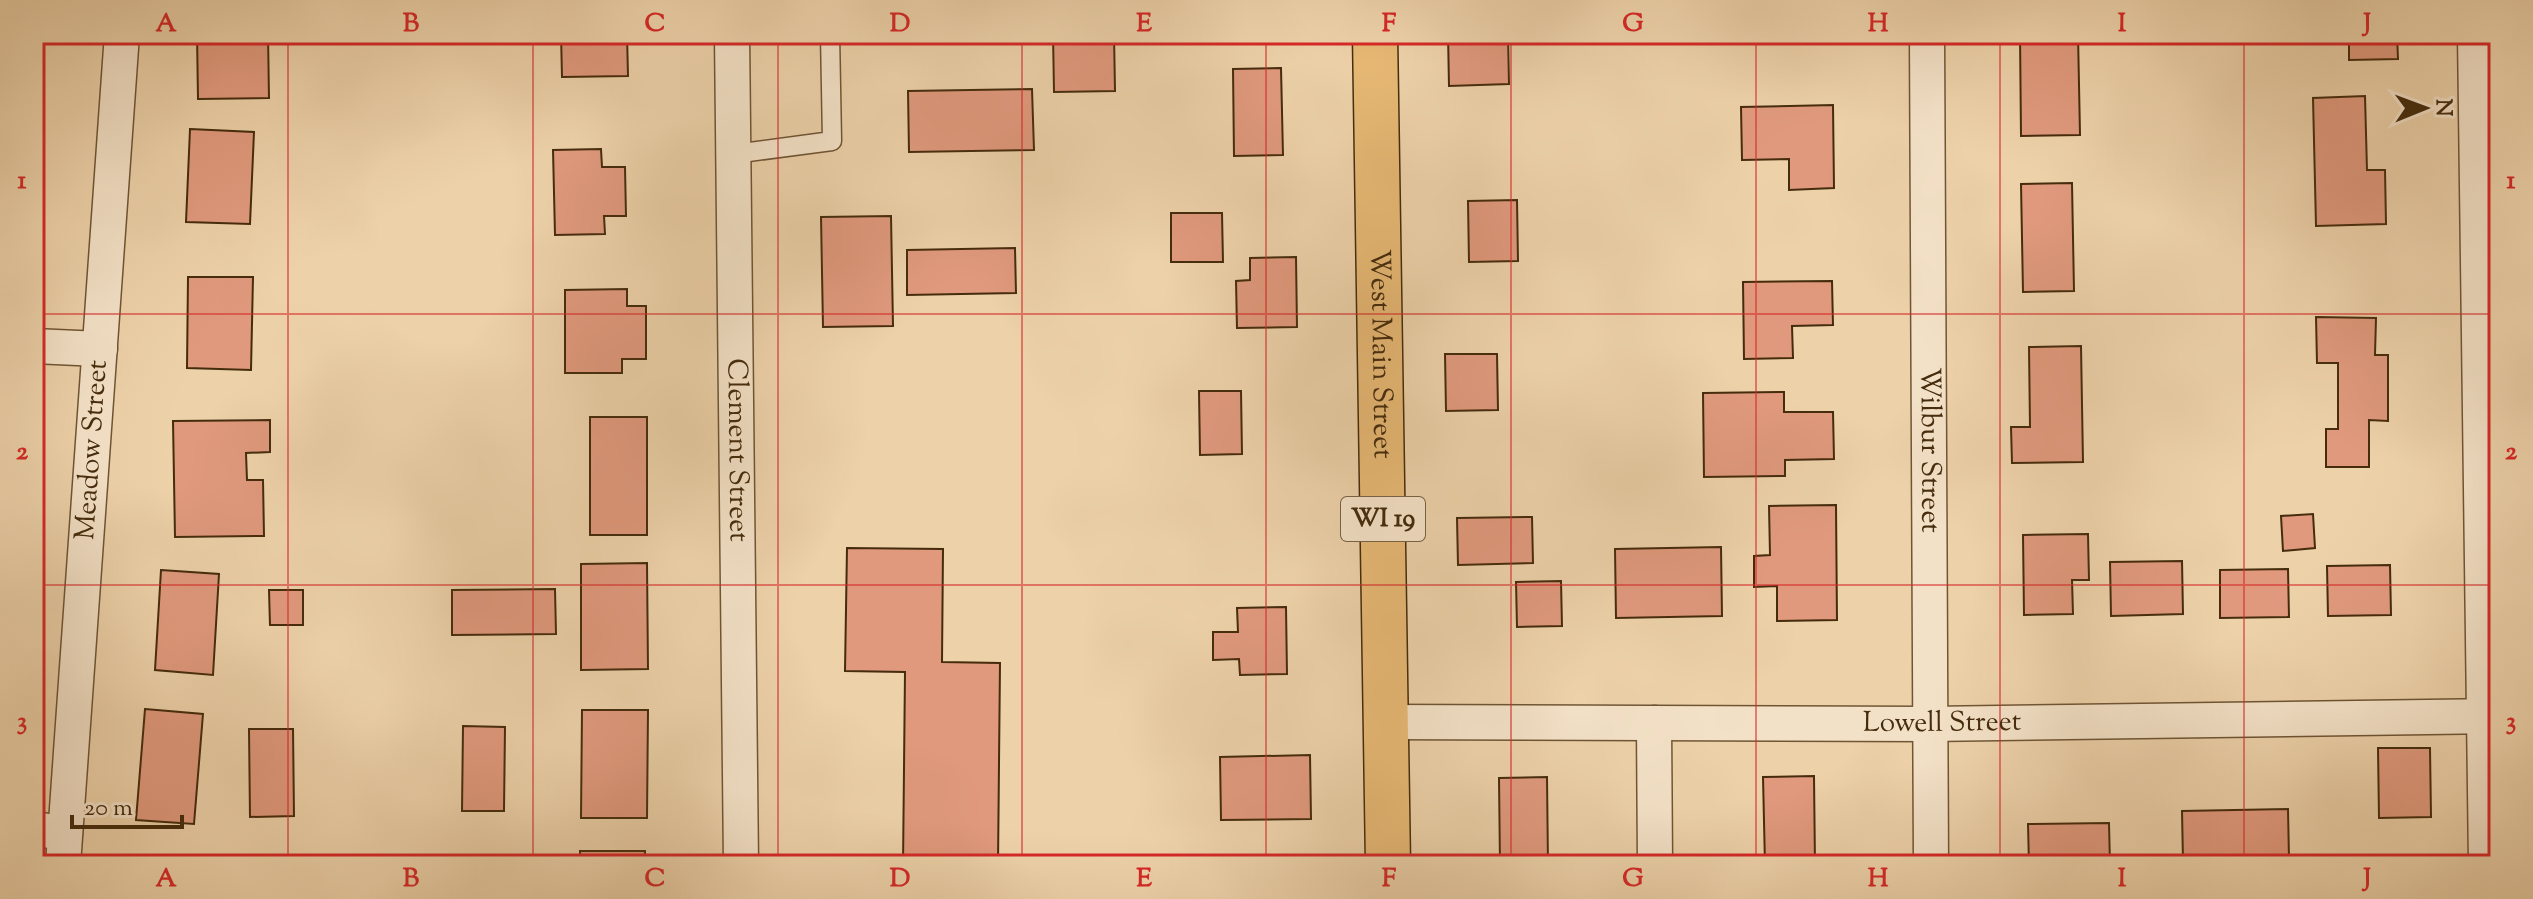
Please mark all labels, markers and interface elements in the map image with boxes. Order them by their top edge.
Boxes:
text: A [155,6,177,43]
text: B [403,6,420,43]
text: C [645,6,665,43]
text: D [890,6,910,43]
text: E [1136,6,1152,43]
text: F [1382,6,1397,43]
text: G [1622,6,1644,43]
text: H [1868,6,1889,43]
text: I [2118,6,2127,43]
text: J [2361,6,2371,43]
north arrow [2385,68,2465,148]
text: N [2426,99,2458,117]
text: 1 [18,163,27,200]
text: 1 [2507,163,2516,200]
street label: West Main Street [1358,249,1402,459]
street label: Meadow Street [66,358,119,541]
street label: Clement Street [716,358,758,542]
street label: Wilbur Street [1909,367,1949,533]
text: 2 [16,434,29,471]
text: 2 [2505,434,2518,471]
road number: WI 19 [1341,497,1425,541]
street label: Lowell Street [1863,703,2022,744]
text: 3 [17,704,27,741]
text: 3 [2506,704,2516,741]
scale bar [72,779,182,829]
text: 20 m [84,792,133,826]
text: A [155,861,177,898]
text: B [403,861,420,898]
text: C [645,861,665,898]
text: D [890,861,910,898]
text: E [1136,861,1152,898]
text: F [1382,861,1397,898]
text: G [1622,861,1644,898]
text: H [1868,861,1889,898]
text: I [2118,861,2127,898]
text: J [2361,861,2371,898]

